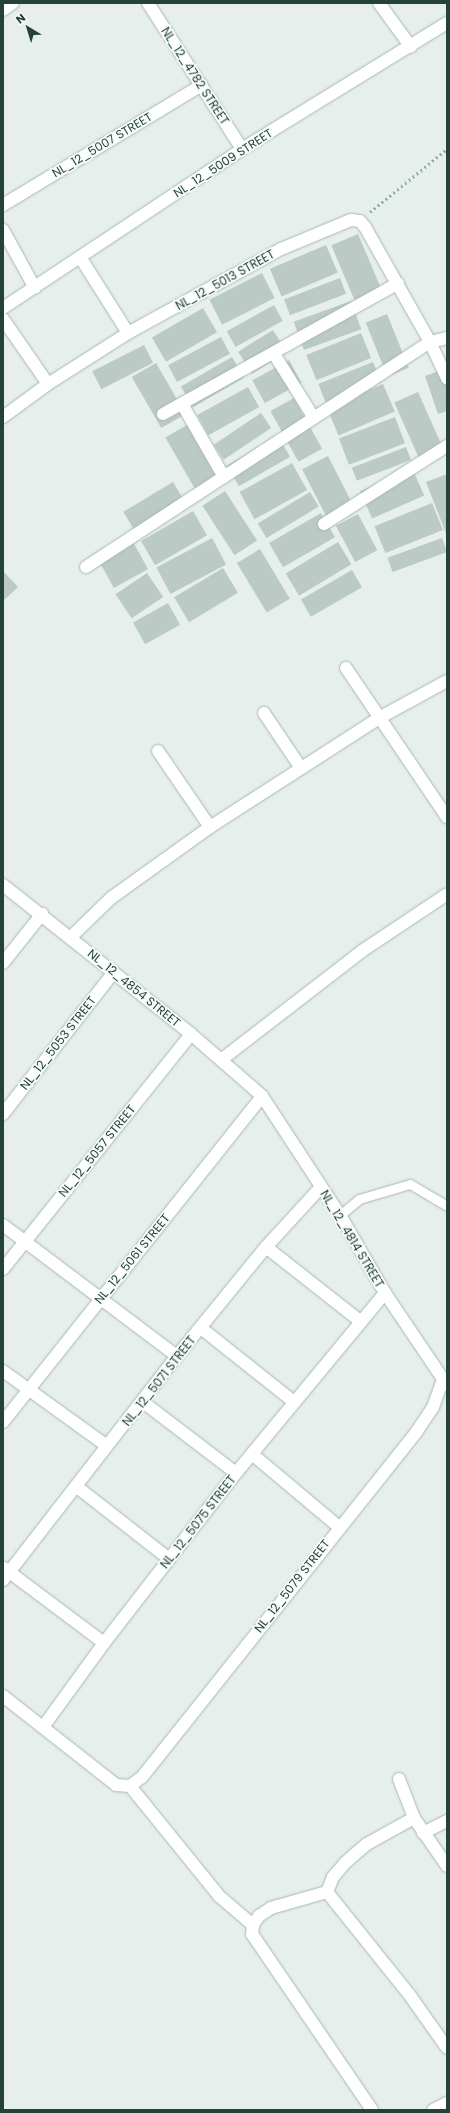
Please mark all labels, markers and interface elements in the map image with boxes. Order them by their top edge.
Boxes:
north arrow [8,8,48,48]
text: N [12,10,29,27]
street label: NL_12_4782 STREET [158,25,232,127]
street label: NL_12_5007 STREET [49,109,155,181]
street label: NL_12_5009 STREET [171,126,275,200]
street label: NL_12_5013 STREET [173,247,277,313]
street label: NL_12_4854 STREET [85,946,183,1030]
street label: NL_12_5053 STREET [17,993,99,1093]
street label: NL_12_5057 STREET [56,1102,138,1200]
street label: NL_12_4814 STREET [317,1188,387,1290]
street label: NL_12_5061 STREET [91,1211,173,1307]
street label: NL_12_5071 STREET [119,1333,199,1429]
street label: NL_12_5075 STREET [157,1473,239,1571]
street label: NL_12_5079 STREET [251,1537,333,1635]

